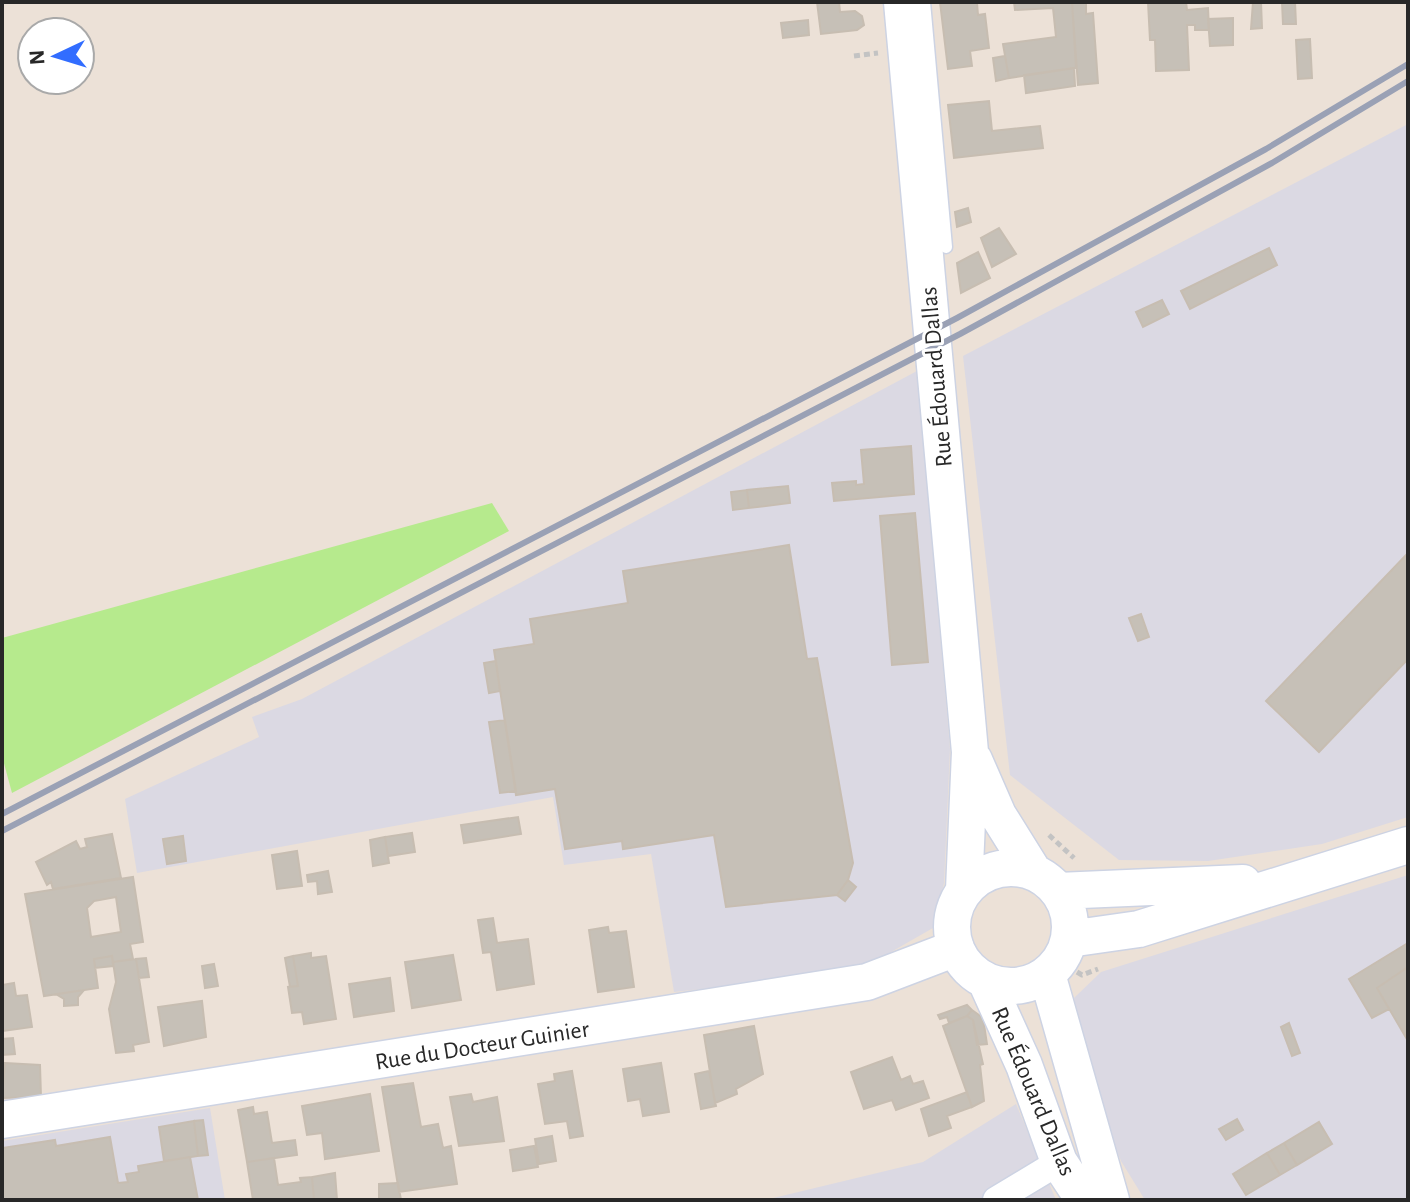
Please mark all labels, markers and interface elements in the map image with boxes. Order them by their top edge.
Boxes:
north arrow [16,16,96,96]
text: N [26,49,49,66]
street label: Rue Édouard Dallas [915,286,957,468]
street label: Rue Édouard Dallas [987,1003,1081,1179]
street label: Rue du Docteur Guinier [373,1017,591,1075]

